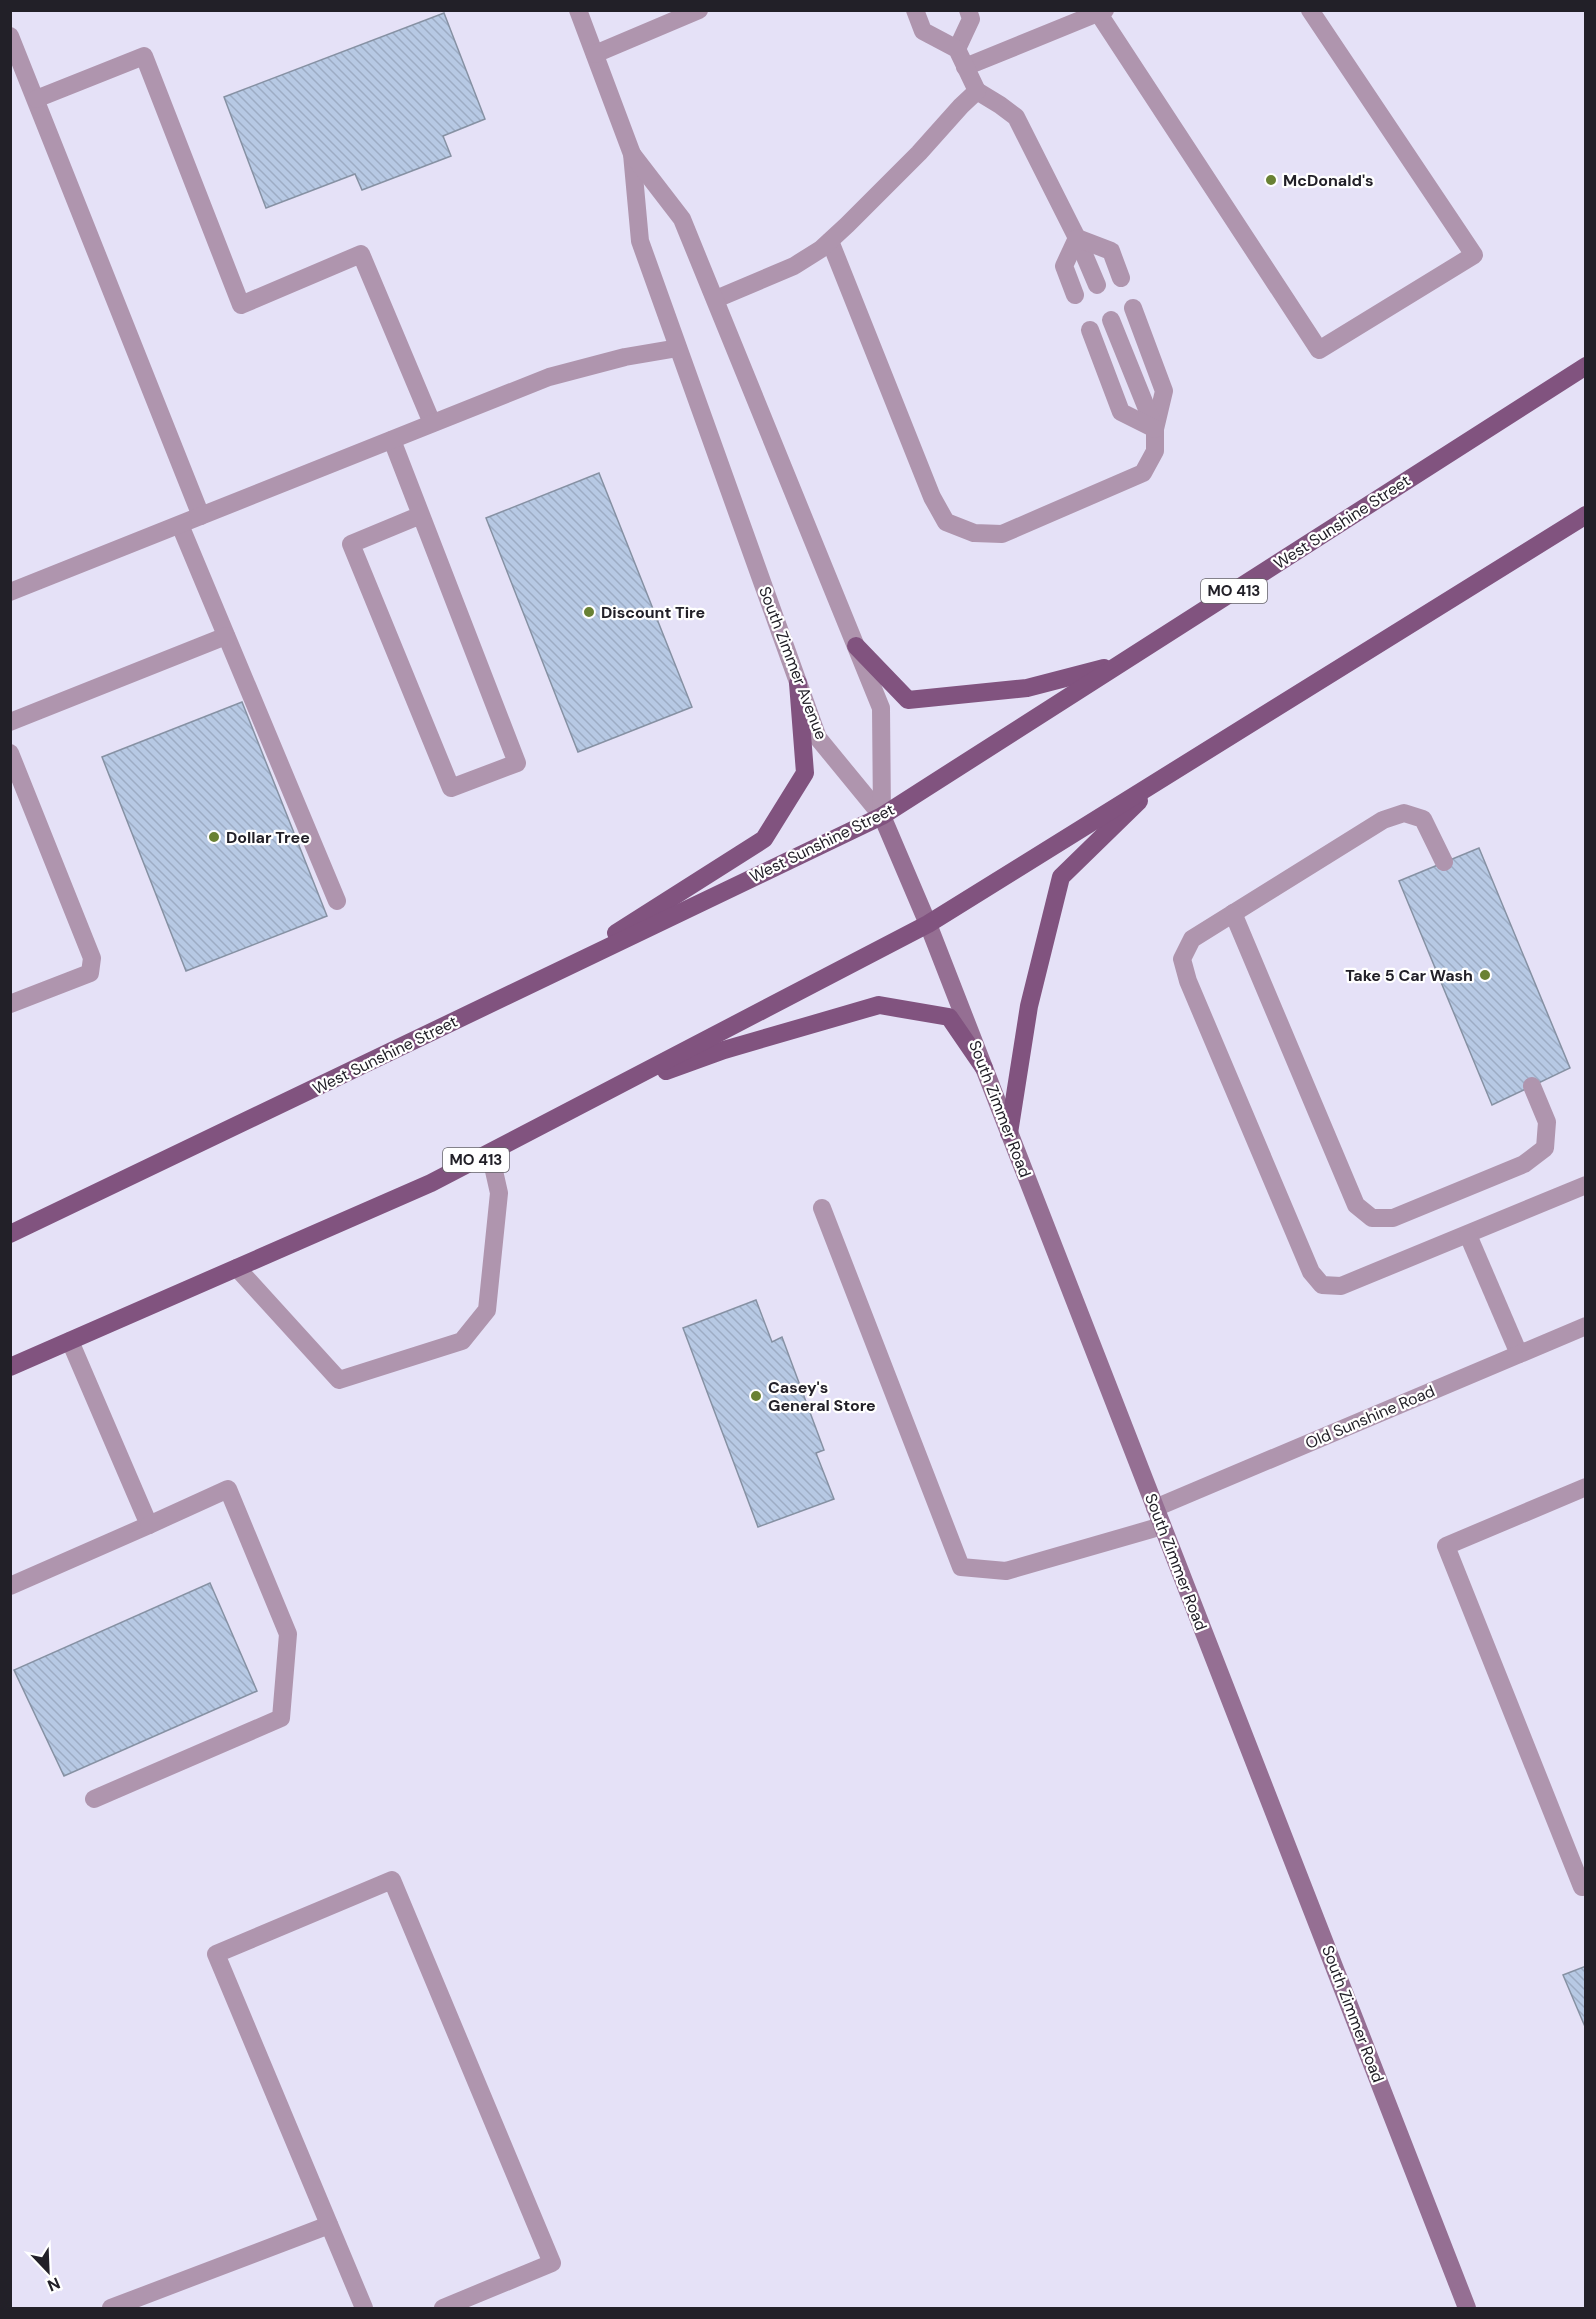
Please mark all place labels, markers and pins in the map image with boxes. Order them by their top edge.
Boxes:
place label: McDonald's [1283,170,1374,191]
marker: McDonald's [1264,173,1278,187]
place label: Discount Tire [601,602,705,623]
marker: Discount Tire [582,605,596,619]
place label: Dollar Tree [226,827,310,848]
marker: Dollar Tree [207,830,221,844]
place label: Take 5 Car Wash [1345,965,1473,986]
marker: Take 5 Car Wash [1478,968,1492,982]
place label: Casey's General Store [768,1377,876,1416]
marker: Casey's General Store [749,1389,763,1403]

